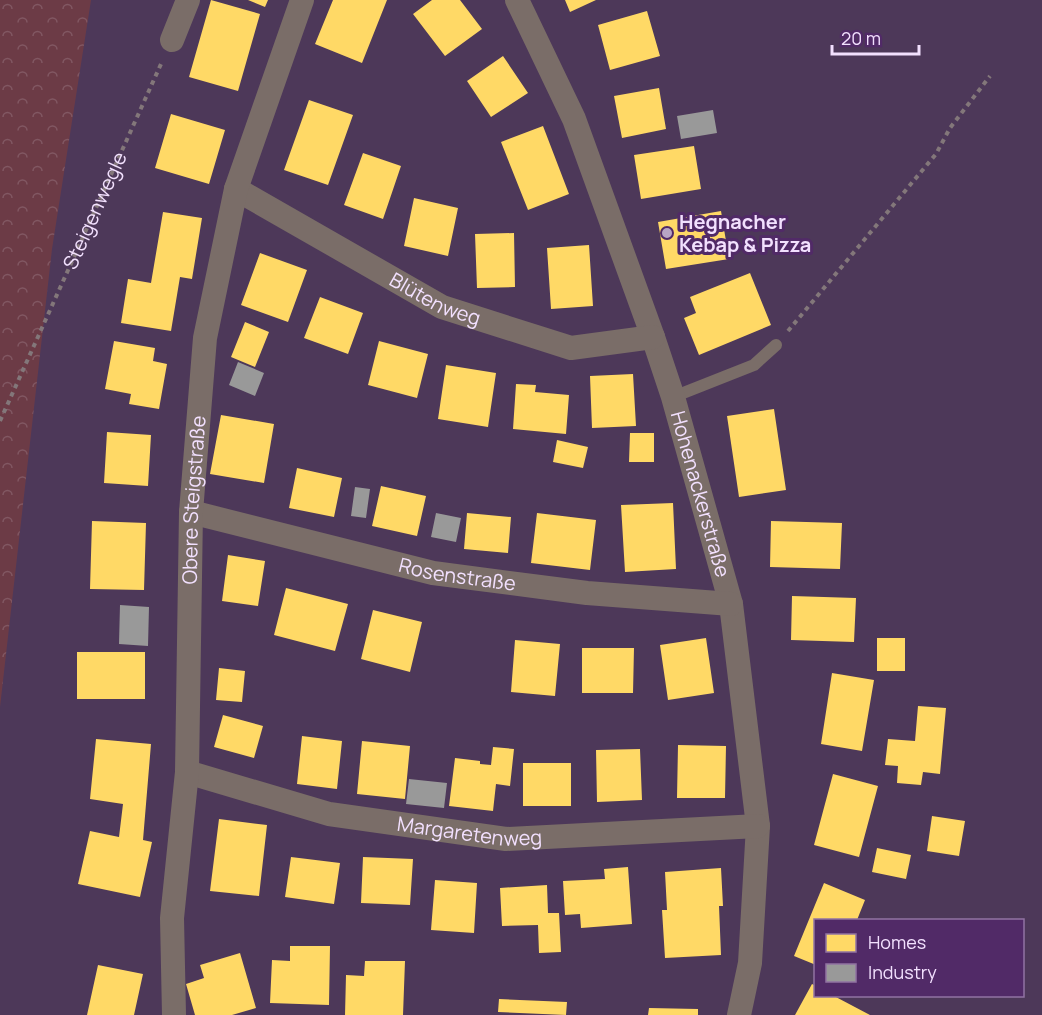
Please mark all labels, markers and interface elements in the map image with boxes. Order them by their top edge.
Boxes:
scale bar [832,18,919,56]
text: 20 m [841,26,881,50]
street label: Steigenwegle [56,147,133,273]
place label: Hegnacher Kebap & Pizza [679,208,811,258]
marker: Hegnacher Kebap & Pizza [660,226,674,240]
street label: Blütenweg [385,266,484,331]
street label: Hohenackerstraße [665,408,737,580]
street label: Obere Steigstraße [176,414,212,585]
street label: Rosenstraße [396,551,518,597]
street label: Margaretenweg [396,810,543,852]
legend [814,919,1024,997]
text: Homes [868,930,926,954]
text: Industry [868,960,937,984]

